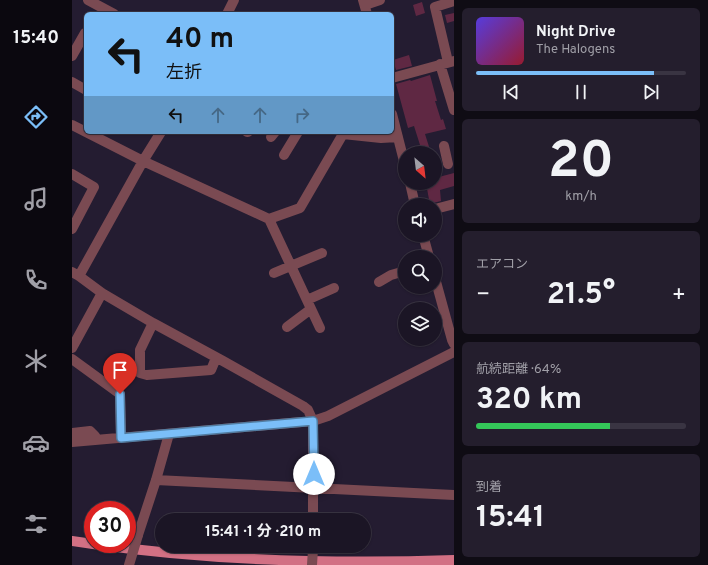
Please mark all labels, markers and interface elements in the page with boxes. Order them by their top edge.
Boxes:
text: 40 m [166,22,234,58]
text: Night Drive [536,23,616,42]
text: 15:40 [13,27,59,50]
icon: left [100,28,152,80]
text: The Halogens [536,42,615,58]
text: 左折 [166,62,202,85]
icon: previous [500,81,522,103]
icon: pause [570,81,592,103]
icon: next [640,81,662,103]
icon: directions [22,103,50,131]
icon: left [165,104,187,126]
icon: ahead [207,104,229,126]
icon: ahead [249,104,271,126]
icon: right [291,104,313,126]
text: 20 [548,130,614,196]
north arrow [398,146,442,190]
map controls [398,146,442,346]
icon: music [22,185,50,213]
text: km/h [565,189,597,205]
button: sound [398,198,442,242]
button: search [398,250,442,294]
text: エアコン [476,257,528,273]
icon: phone [22,266,50,294]
text: 21.5° [547,277,615,314]
text: − [476,282,490,309]
text: + [672,282,686,309]
button: layers [398,302,442,346]
icon: climate [22,347,50,375]
pin [103,353,137,394]
icon: arrive [109,359,131,381]
text: 航続距離 · 64% [476,362,561,378]
text: 320 km [476,382,582,419]
icon: car [22,429,50,457]
position arrow [293,453,335,495]
text: 到着 [476,480,502,496]
text: 15:41 [476,500,545,537]
speed limit sign: 30 [84,501,136,553]
icon: filters [22,510,50,538]
text: 15:41 · 1 分 · 210 m [205,523,321,542]

